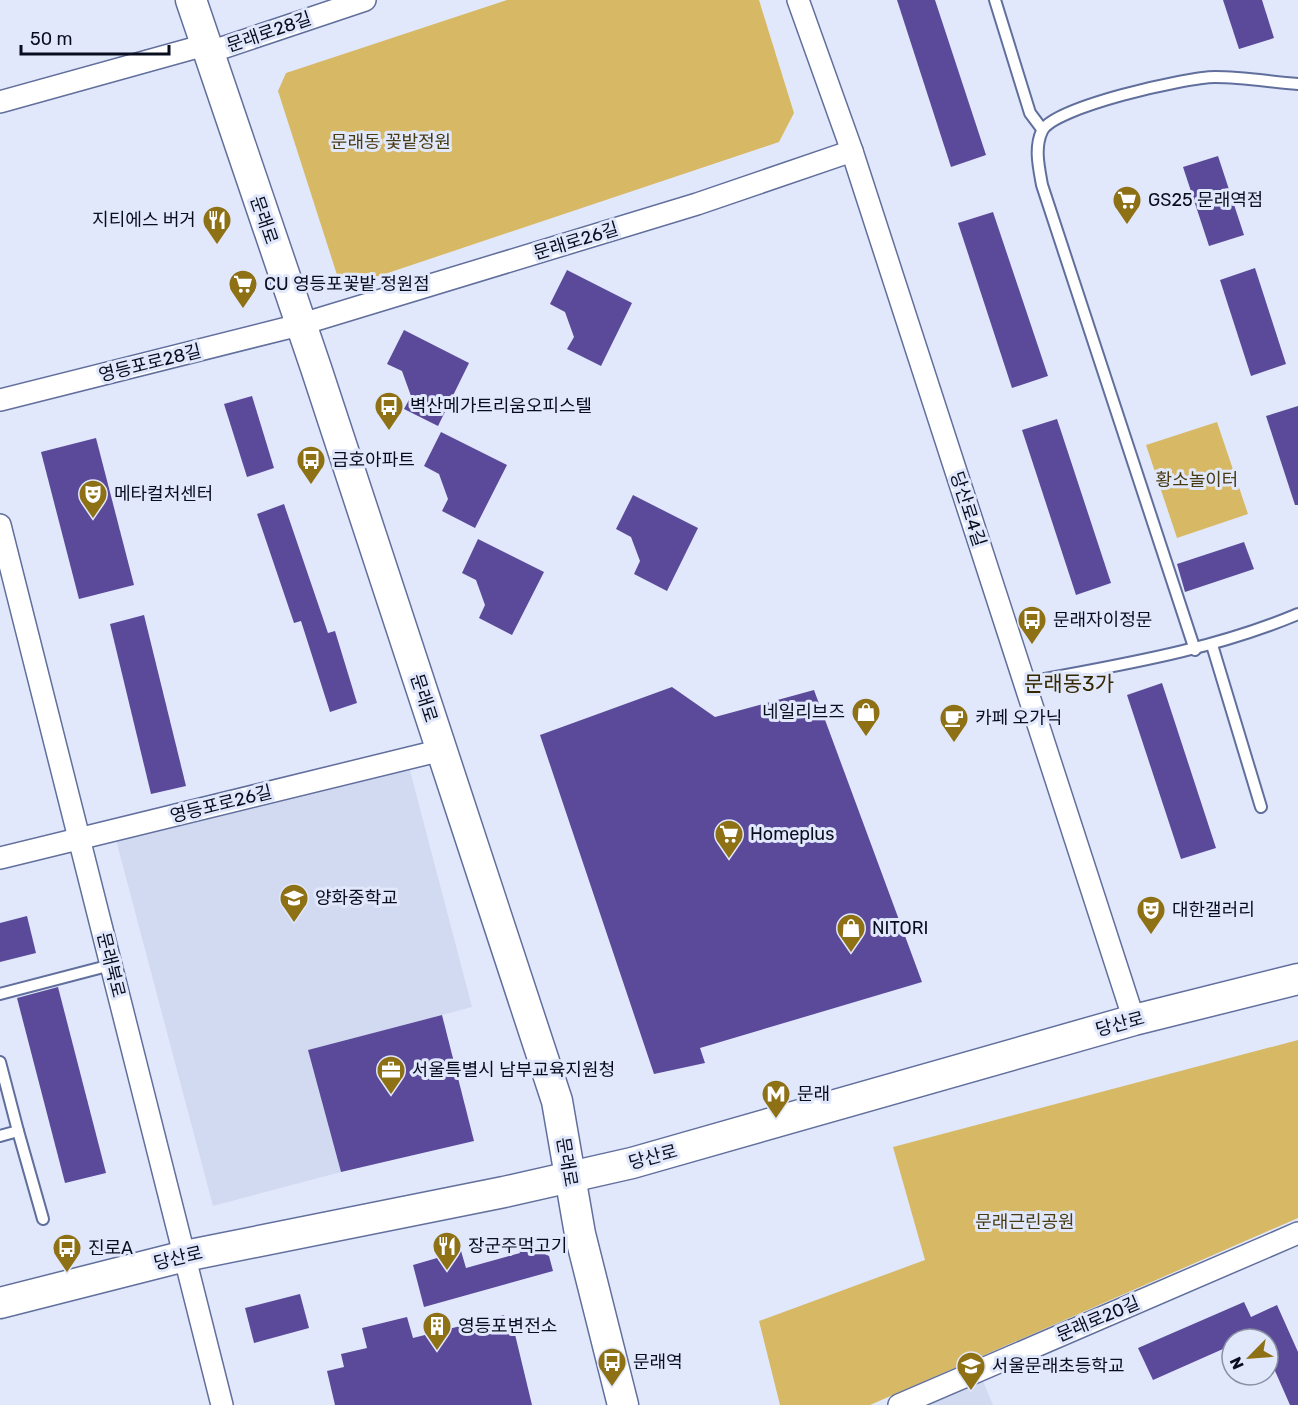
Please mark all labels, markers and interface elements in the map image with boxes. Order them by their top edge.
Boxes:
street label: 문래로28길 [224,7,314,57]
scale bar [21,18,170,56]
text: 50 m [30,28,73,50]
park label: 문래동 꽃밭정원 [331,131,451,153]
supermarket icon: GS25 문래역점 [1111,184,1143,226]
place label: GS25 문래역점 [1148,189,1263,211]
street label: 문래로 [246,193,282,247]
restaurant icon: 지티에스 버거 [201,204,233,246]
place label: 지티에스 버거 [92,209,196,231]
street label: 문래로26길 [531,218,621,264]
supermarket icon: CU 영등포꽃밭 정원점 [227,268,259,310]
place label: CU 영등포꽃밭 정원점 [264,273,430,295]
street label: 영등포로28길 [96,340,204,386]
bus stop icon: 벽산메가트리움오피스텔 [373,390,405,432]
place label: 벽산메가트리움오피스텔 [410,395,592,417]
bus stop icon: 금호아파트 [295,444,327,486]
place label: 금호아파트 [332,449,415,471]
street label: 당산로4길 [946,469,990,549]
park label: 황소놀이터 [1156,469,1238,491]
theatre icon: 메타컬처센터 [77,478,109,520]
place label: 메타컬처센터 [114,483,213,505]
bus stop icon: 문래자이정문 [1016,604,1048,646]
place label: 문래자이정문 [1053,609,1152,631]
street label: 문래로 [406,671,442,725]
district label: 문래동3가 [1024,671,1114,696]
shop icon: 네일리브즈 [850,696,882,738]
place label: 네일리브즈 [762,701,845,723]
cafe icon: 카페 오가닉 [938,702,970,744]
place label: 카페 오가닉 [975,707,1062,729]
street label: 영등포로26길 [168,781,274,827]
supermarket icon: Homeplus [713,818,745,860]
place label: Homeplus [750,823,834,845]
school or university icon: 양화중학교 [278,882,310,924]
place label: 양화중학교 [315,887,398,909]
theatre icon: 대한갤러리 [1135,894,1167,936]
place label: 대한갤러리 [1172,899,1255,921]
shop icon: NITORI [835,912,867,954]
place label: NITORI [872,917,928,939]
street label: 문래북로 [92,930,130,1000]
street label: 당산로 [1093,1007,1147,1041]
office icon: 서울특별시 남부교육지원청 [375,1054,407,1096]
place label: 서울특별시 남부교육지원청 [412,1059,615,1081]
metro station icon: 문래 [760,1078,792,1120]
place label: 문래 [797,1083,830,1105]
street label: 문래로 [552,1136,582,1188]
street label: 당산로 [626,1140,680,1174]
park label: 문래근린공원 [975,1211,1075,1233]
restaurant icon: 장군주먹고기 [431,1230,463,1272]
bus stop icon: 진로A [51,1232,83,1274]
place label: 장군주먹고기 [468,1235,567,1257]
place label: 진로A [88,1237,133,1259]
street label: 당산로 [151,1242,205,1274]
street label: 문래로20길 [1053,1292,1143,1346]
building icon: 영등포변전소 [421,1310,453,1352]
place label: 영등포변전소 [458,1315,557,1337]
north arrow [1220,1327,1280,1387]
bus stop icon: 문래역 [596,1346,628,1388]
school or university icon: 서울문래초등학교 [955,1350,987,1392]
place label: 문래역 [633,1351,683,1373]
text: N [1226,1354,1248,1372]
place label: 서울문래초등학교 [992,1355,1124,1377]

